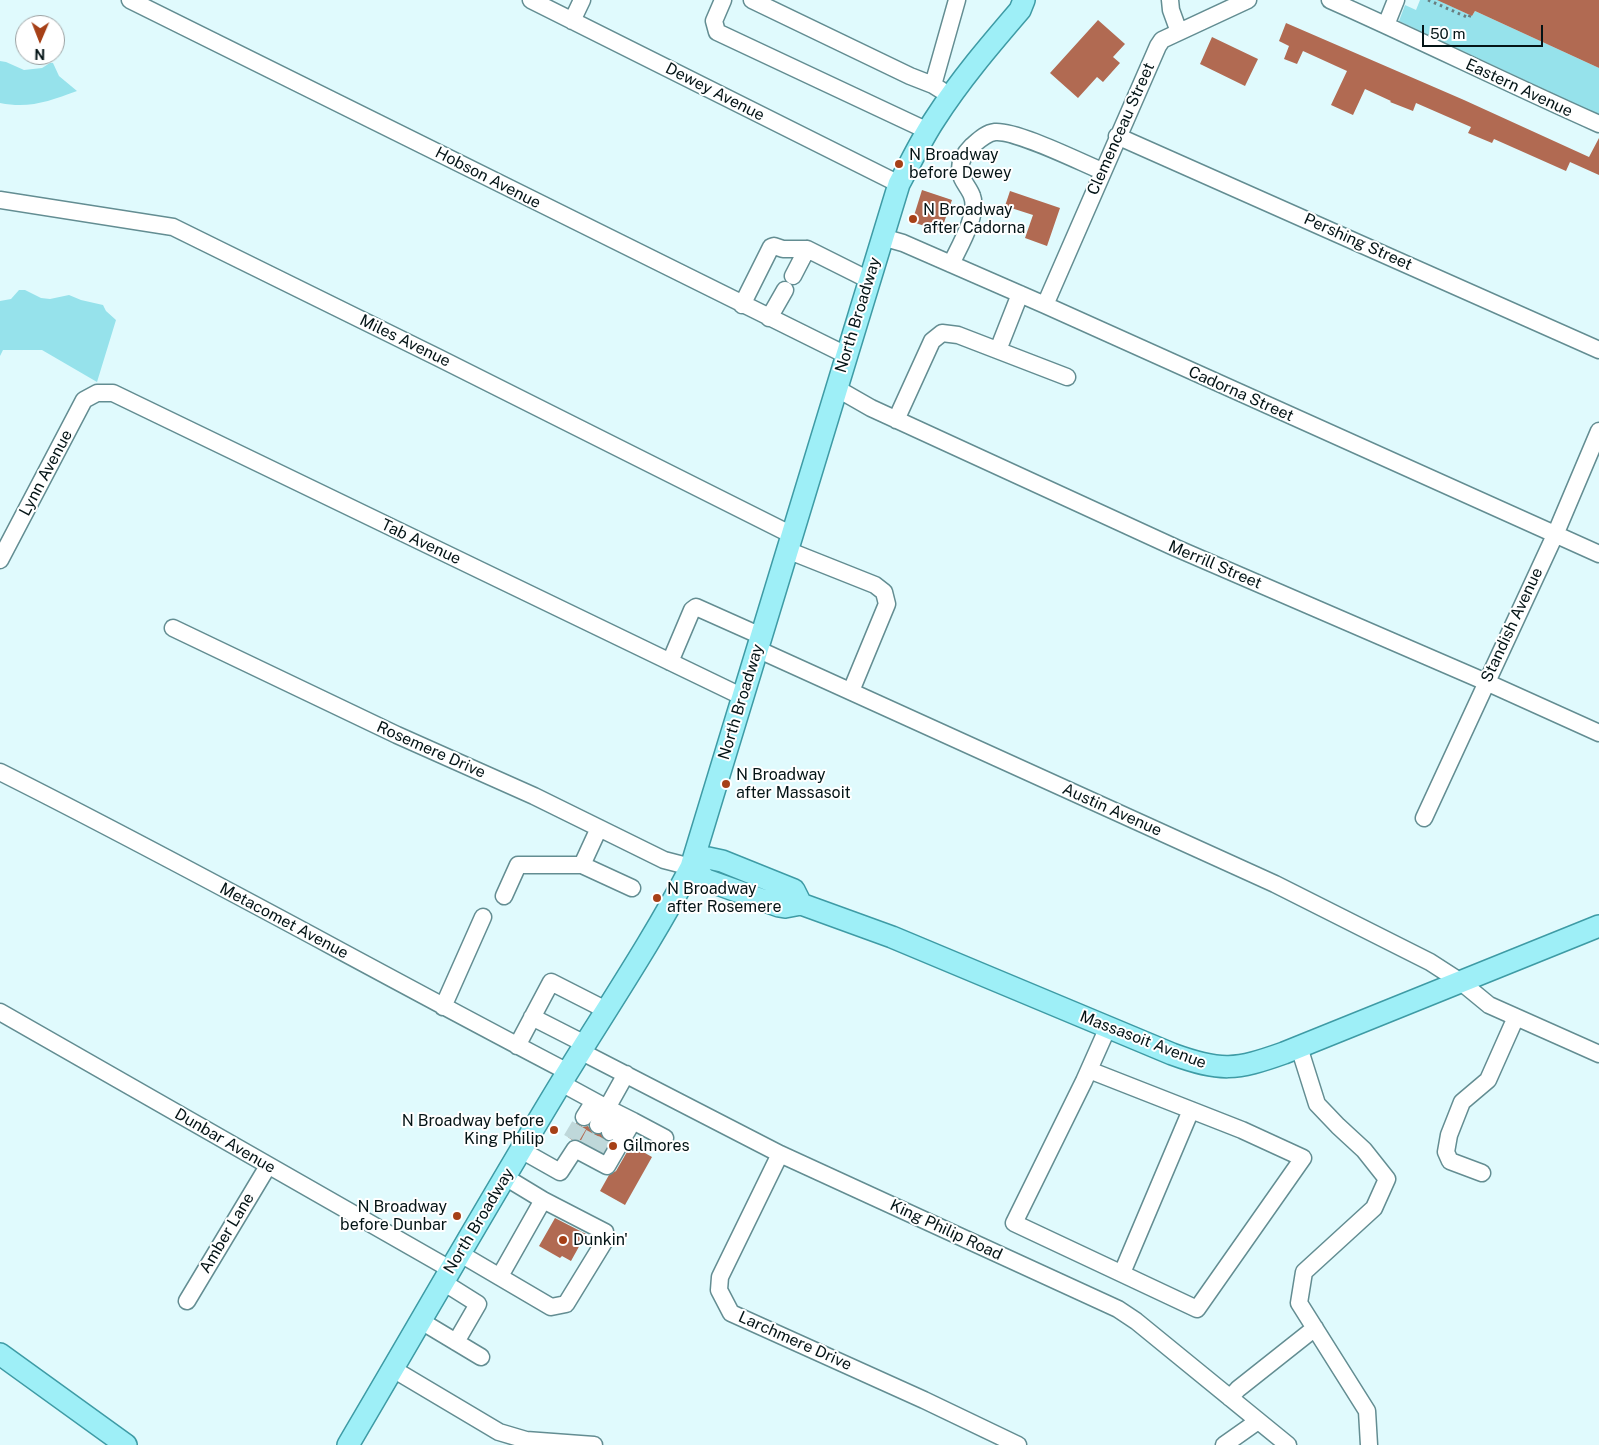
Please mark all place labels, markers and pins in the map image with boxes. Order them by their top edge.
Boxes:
place label: N Broadway before Dewey [909,145,1012,183]
marker: N Broadway before Dewey [893,158,905,170]
place label: N Broadway after Cadorna [923,200,1025,238]
marker: N Broadway after Cadorna [907,213,919,225]
place label: N Broadway after Massasoit [736,765,851,803]
marker: N Broadway after Massasoit [720,778,732,790]
place label: N Broadway after Rosemere [667,879,781,917]
marker: N Broadway after Rosemere [651,892,663,904]
place label: N Broadway before King Philip [402,1111,544,1149]
marker: N Broadway before King Philip [548,1124,560,1136]
place label: Gilmores [623,1136,690,1156]
marker: Gilmores [607,1140,619,1152]
place label: N Broadway before Dunbar [340,1197,447,1235]
marker: N Broadway before Dunbar [451,1210,463,1222]
place label: Dunkin' [573,1230,628,1250]
marker: Dunkin' [557,1234,569,1246]

